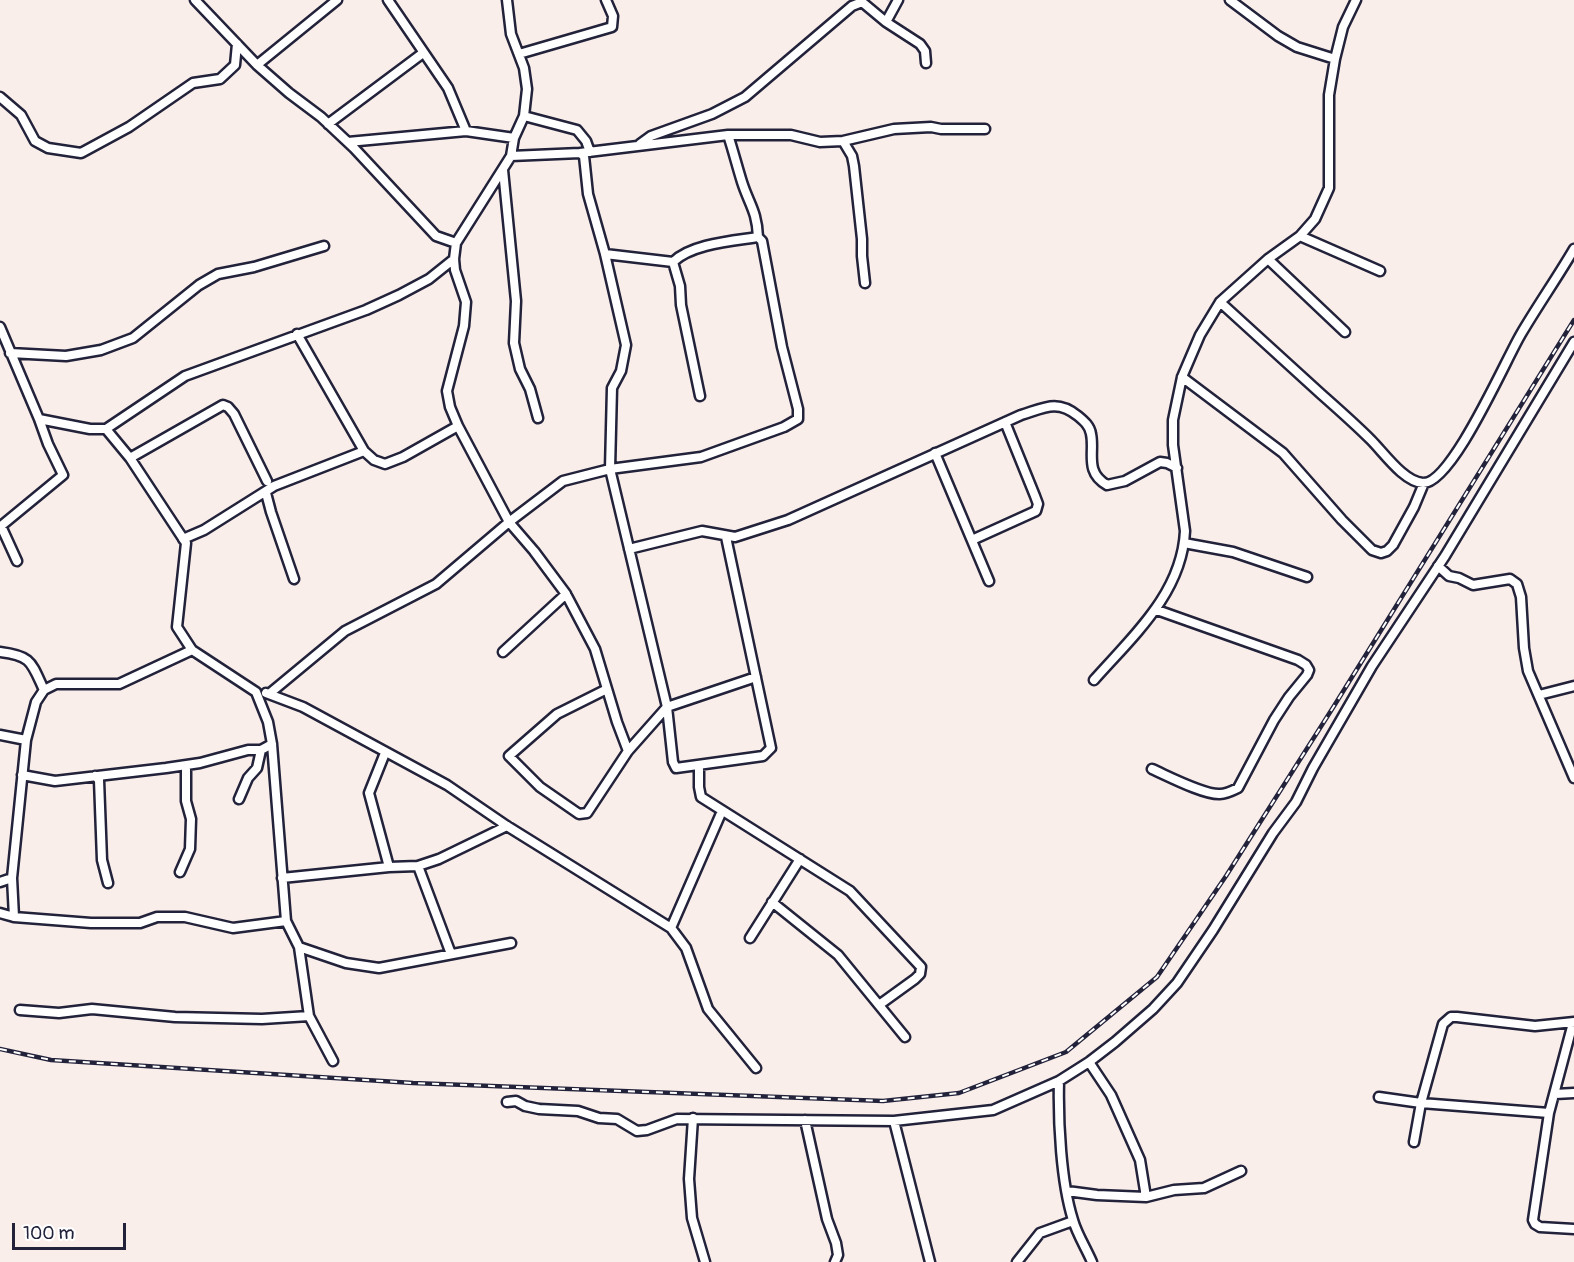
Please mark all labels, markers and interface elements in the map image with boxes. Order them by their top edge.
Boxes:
scale bar [15,1211,129,1249]
text: 100 m [23,1222,75,1245]

